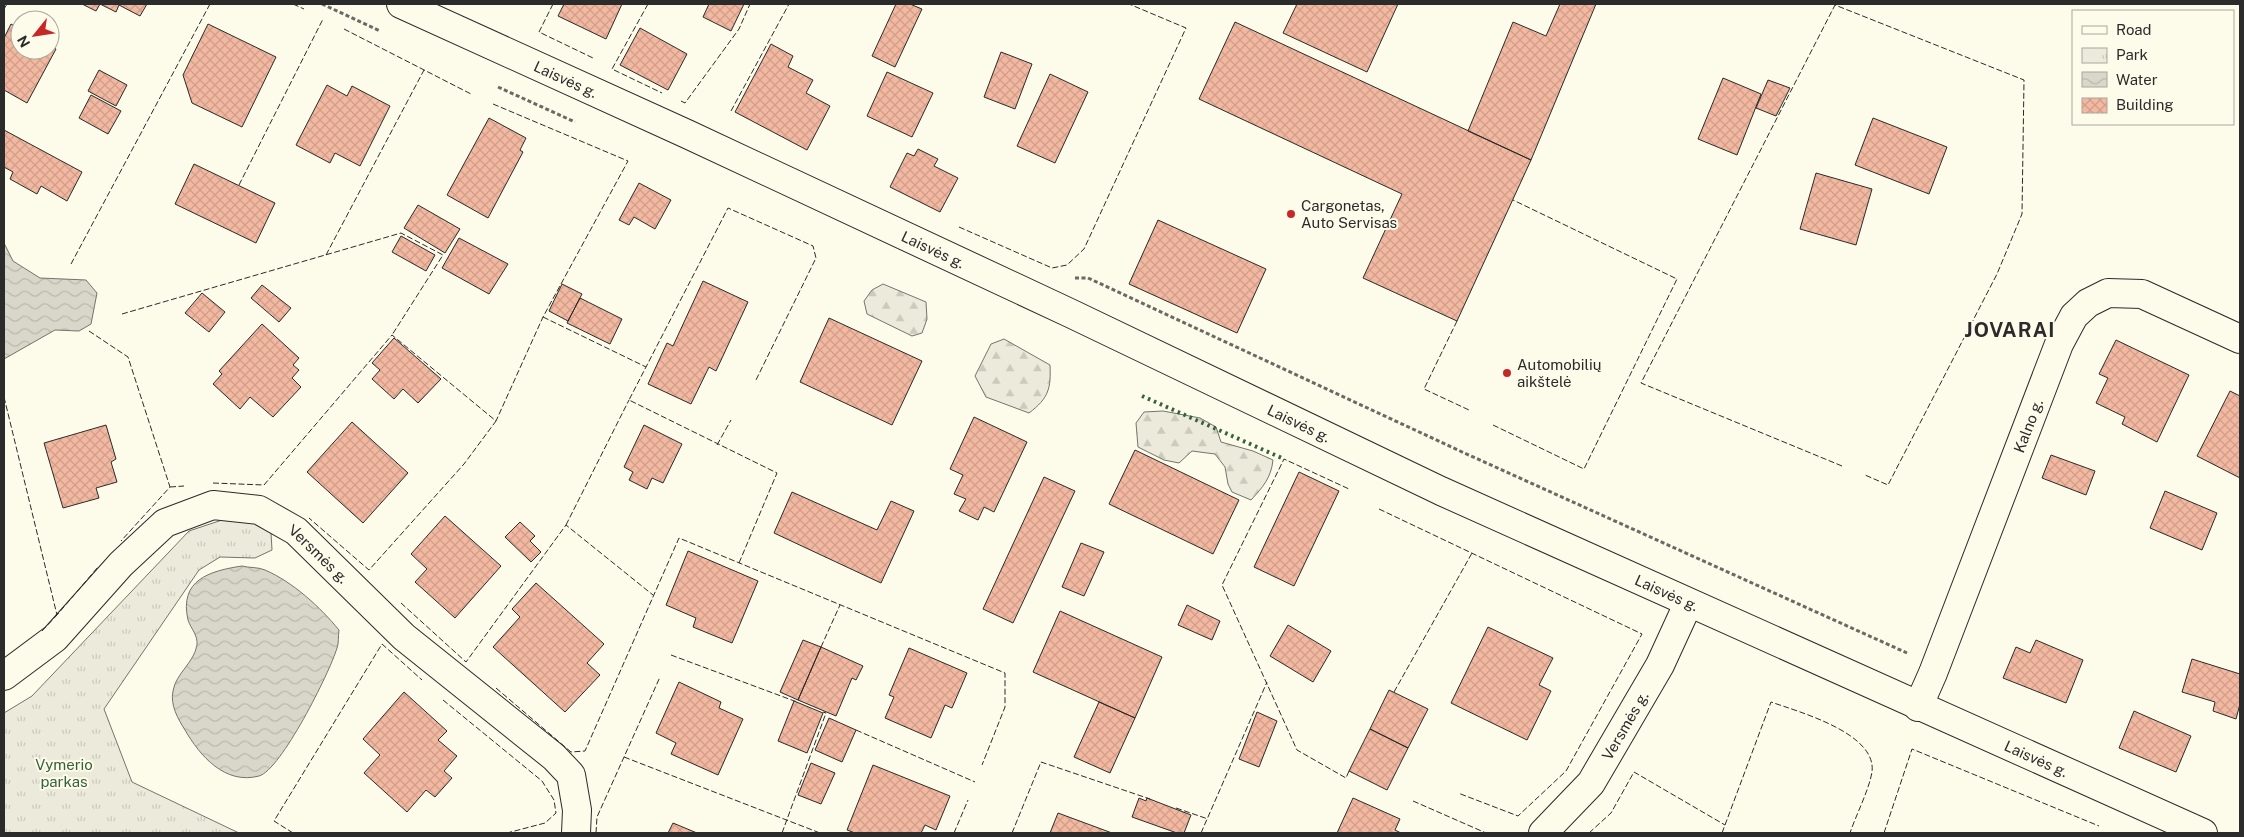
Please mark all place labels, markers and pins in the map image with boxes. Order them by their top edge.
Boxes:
place label: Cargonetas, Auto Servisas [1301,197,1397,231]
marker: Cargonetas, Auto Servisas [1285,208,1297,220]
place label: Automobilių aikštelė [1517,356,1601,390]
marker: Automobilių aikštelė [1501,367,1513,379]

